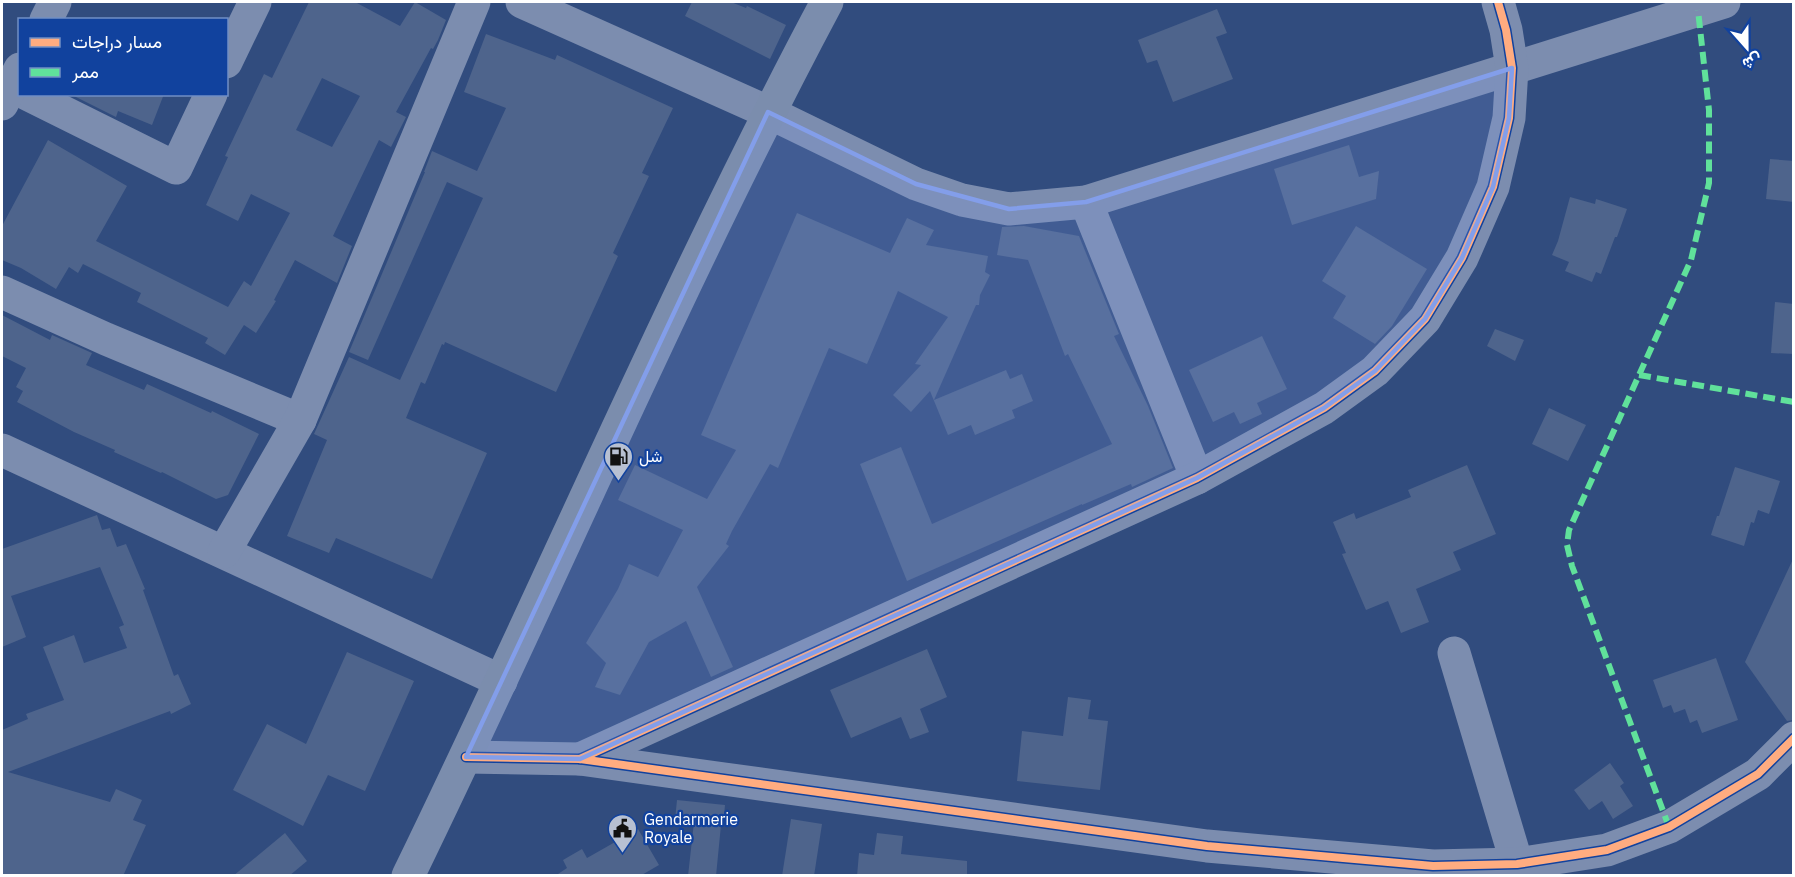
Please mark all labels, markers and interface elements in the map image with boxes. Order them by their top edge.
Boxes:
legend [18,18,228,96]
north arrow [1717,18,1777,78]
text: مسار دراجات [72,30,162,53]
text: ش [1740,49,1765,75]
text: ممر [71,60,99,83]
fuel station icon: شل [602,440,634,482]
place label: شل [639,446,662,467]
place label: Gendarmerie Royale [644,809,738,847]
public building icon: Gendarmerie Royale [607,812,639,854]

